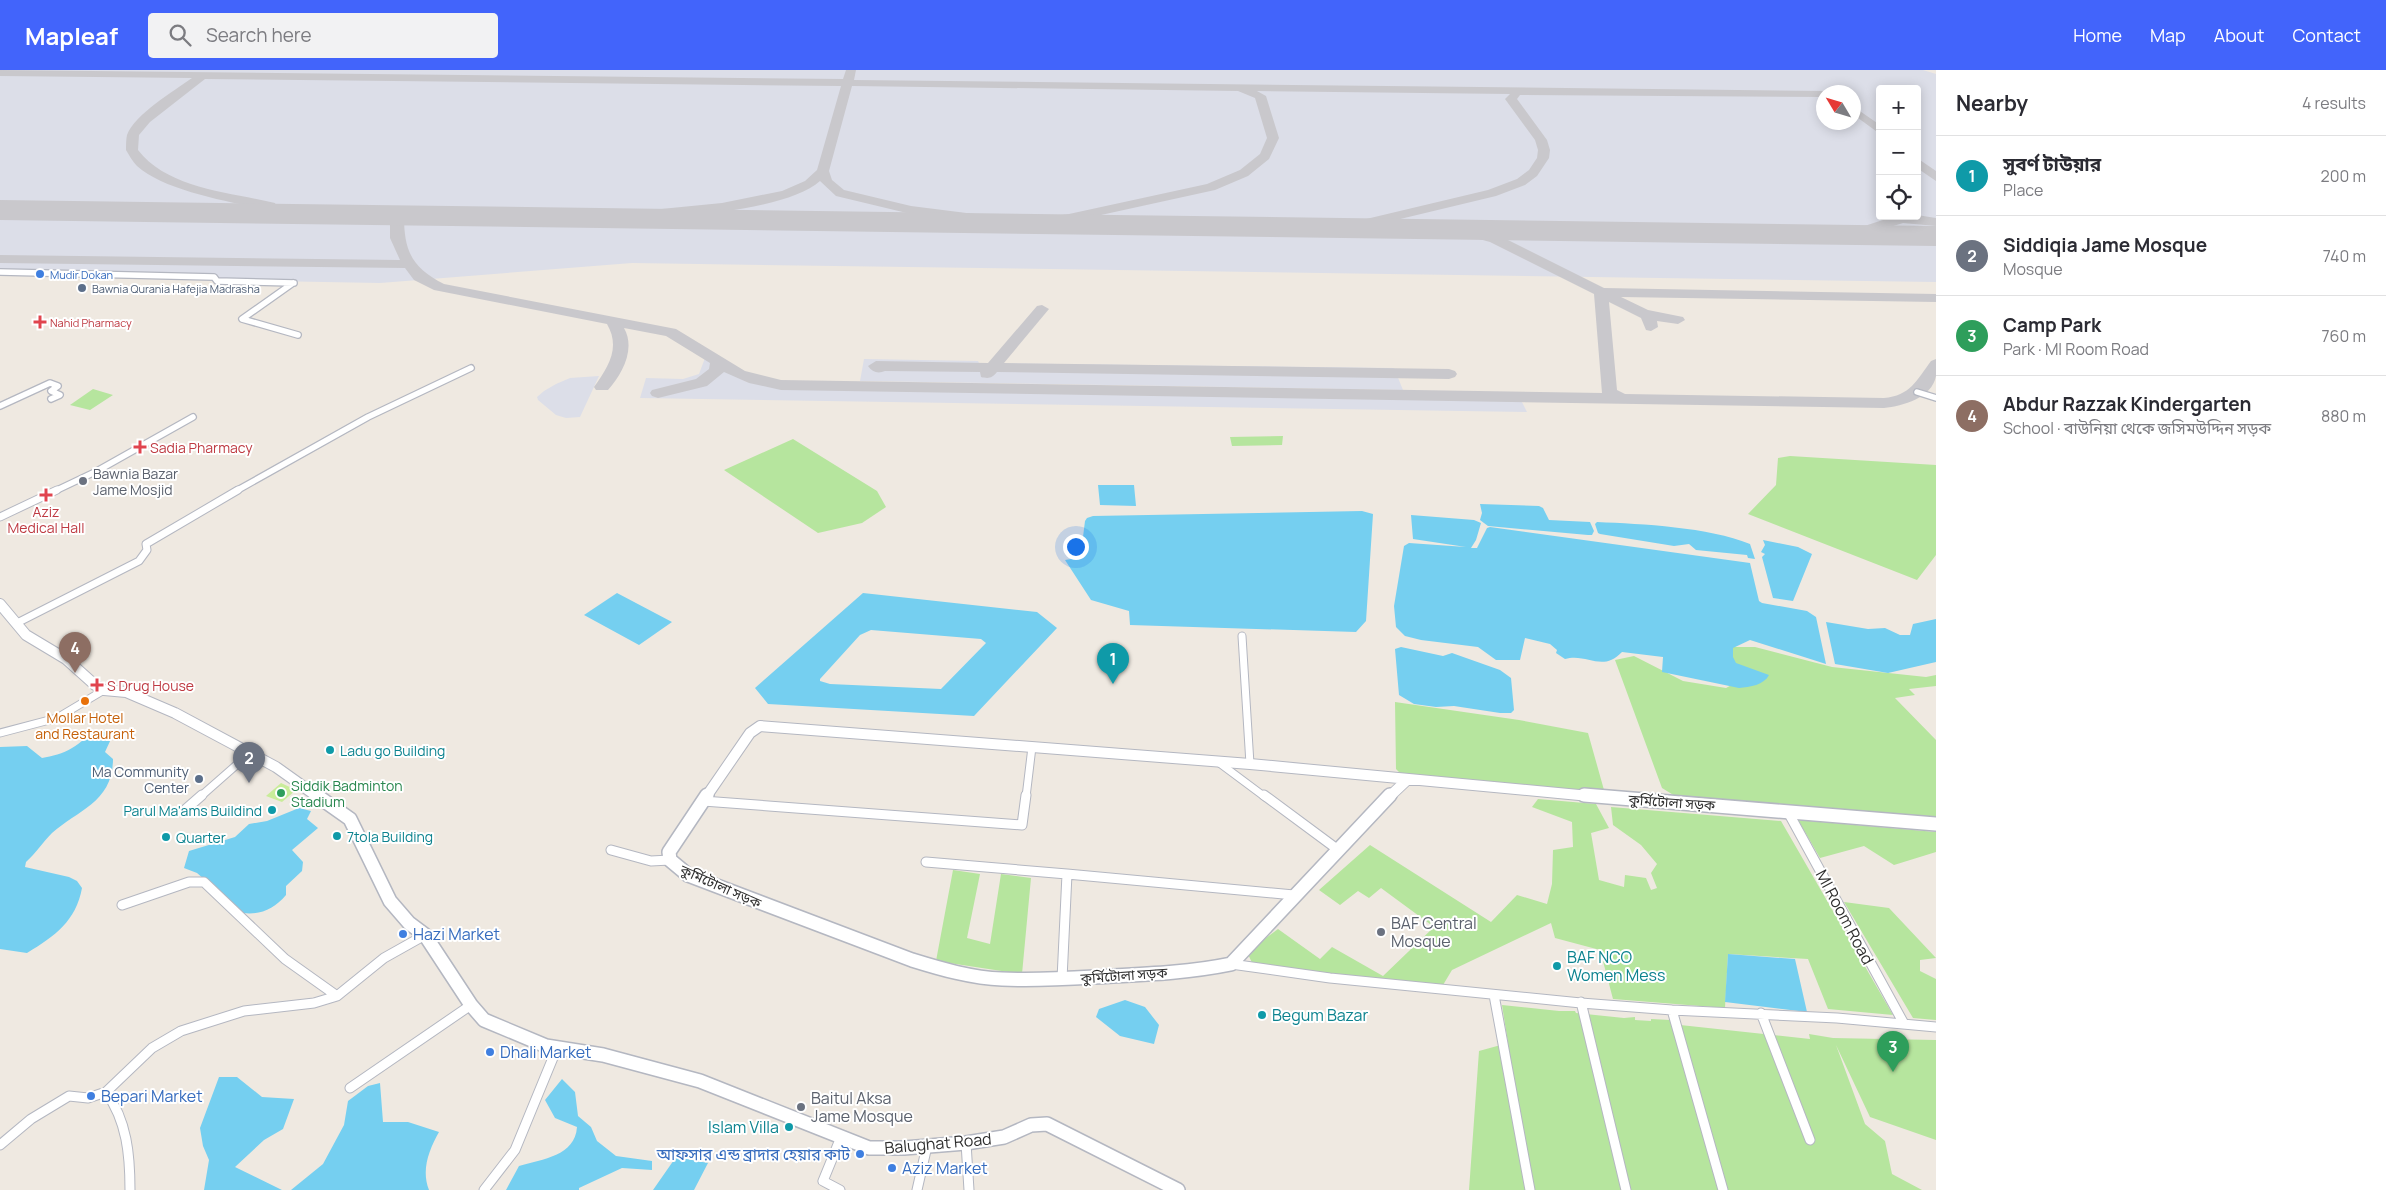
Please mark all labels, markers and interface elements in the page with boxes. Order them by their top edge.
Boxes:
search box [148,13,498,58]
text: Mapleaf [25,19,118,52]
icon: search [166,21,194,49]
text: Search here [206,22,312,48]
text: Home [2073,23,2122,47]
text: Map [2150,23,2186,47]
text: About [2214,23,2264,47]
text: Contact [2292,23,2361,47]
north arrow [1816,85,1861,130]
map controls [1876,85,1921,220]
button: + [1876,85,1921,130]
text: Nearby [1956,89,2028,117]
text: 4 results [2302,92,2366,114]
button: − [1876,130,1921,175]
text: সুবর্ণ টাউয়ার [2003,151,2101,177]
text: 1 [1968,165,1976,187]
text: 200 m [2321,165,2366,187]
button: locate [1876,175,1921,220]
text: Place [2003,179,2043,201]
text: Siddiqia Jame Mosque [2003,232,2207,258]
text: 2 [1967,245,1977,267]
text: 740 m [2323,245,2366,267]
text: Mosque [2003,258,2063,280]
place label: Mudir Dokan [50,267,113,282]
marker: Mudir Dokan [34,268,46,280]
place label: Bawnia Qurania Hafejia Madrasha [92,281,260,296]
marker: Bawnia Qurania Hafejia Madrasha [76,282,88,294]
text: Camp Park [2003,312,2101,338]
place label: Nahid Pharmacy [50,315,132,330]
marker: Nahid Pharmacy [34,316,46,328]
text: 3 [1967,325,1977,347]
text: 760 m [2322,325,2366,347]
text: Park · MI Room Road [2003,338,2149,360]
text: Abdur Razzak Kindergarten [2003,391,2251,417]
text: 4 [1967,405,1977,427]
text: 880 m [2321,405,2366,427]
text: School · বাউনিয়া থেকে জসিমউদ্দিন সড়ক [2003,417,2271,439]
place label: Sadia Pharmacy [150,438,253,457]
marker: Sadia Pharmacy [134,441,146,453]
place label: Bawnia Bazar Jame Mosjid [93,464,178,499]
marker: Bawnia Bazar Jame Mosjid [77,475,89,487]
marker: Aziz Medical Hall [40,489,52,501]
place label: Aziz Medical Hall [8,502,84,537]
your location [1063,534,1089,560]
pin: 4 [59,632,91,673]
pin: 1 [1097,643,1129,684]
place label: S Drug House [107,676,194,695]
marker: S Drug House [91,679,103,691]
marker: Mollar Hotel and Restaurant [79,695,91,707]
place label: Mollar Hotel and Restaurant [35,708,135,743]
place label: Ladu go Building [340,741,445,760]
pin: 2 [233,742,265,783]
marker: Ladu go Building [324,744,336,756]
place label: Ma Community Center [92,762,190,797]
marker: Ma Community Center [193,773,205,785]
place label: Siddik Badminton Stadium [291,776,403,811]
marker: Siddik Badminton Stadium [275,787,287,799]
street label: কুর্মিটোলা সড়ক [1627,789,1717,815]
place label: Parul Ma'ams Buildind [123,801,262,820]
marker: Parul Ma'ams Buildind [266,804,278,816]
place label: 7tola Building [347,827,433,846]
place label: Quarter [176,828,226,847]
marker: 7tola Building [331,830,343,842]
marker: Quarter [160,831,172,843]
street label: কুর্মিটোলা সড়ক [677,859,765,913]
street label: MI Room Road [1811,866,1879,968]
place label: BAF Central Mosque [1391,912,1477,952]
place label: Hazi Market [413,923,500,945]
marker: BAF Central Mosque [1375,926,1387,938]
marker: Hazi Market [397,928,409,940]
place label: BAF NCO Women Mess [1567,946,1665,986]
marker: BAF NCO Women Mess [1551,960,1563,972]
street label: কুর্মিটোলা সড়ক [1079,962,1169,988]
place label: Begum Bazar [1272,1004,1368,1026]
marker: Begum Bazar [1256,1009,1268,1021]
pin: 3 [1877,1031,1909,1072]
place label: Dhali Market [500,1041,591,1063]
marker: Dhali Market [484,1046,496,1058]
place label: Bepari Market [101,1085,203,1107]
place label: Baitul Aksa Jame Mosque [811,1087,913,1127]
marker: Bepari Market [85,1090,97,1102]
marker: Baitul Aksa Jame Mosque [795,1101,807,1113]
place label: Islam Villa [708,1116,779,1138]
marker: Islam Villa [783,1121,795,1133]
street label: Balughat Road [884,1127,992,1159]
place label: আফসার এন্ড ব্রাদার হেয়ার কাট [656,1143,850,1165]
marker: আফসার এন্ড ব্রাদার হেয়ার কাট [854,1148,866,1160]
place label: Aziz Market [902,1157,988,1179]
marker: Aziz Market [886,1162,898,1174]

